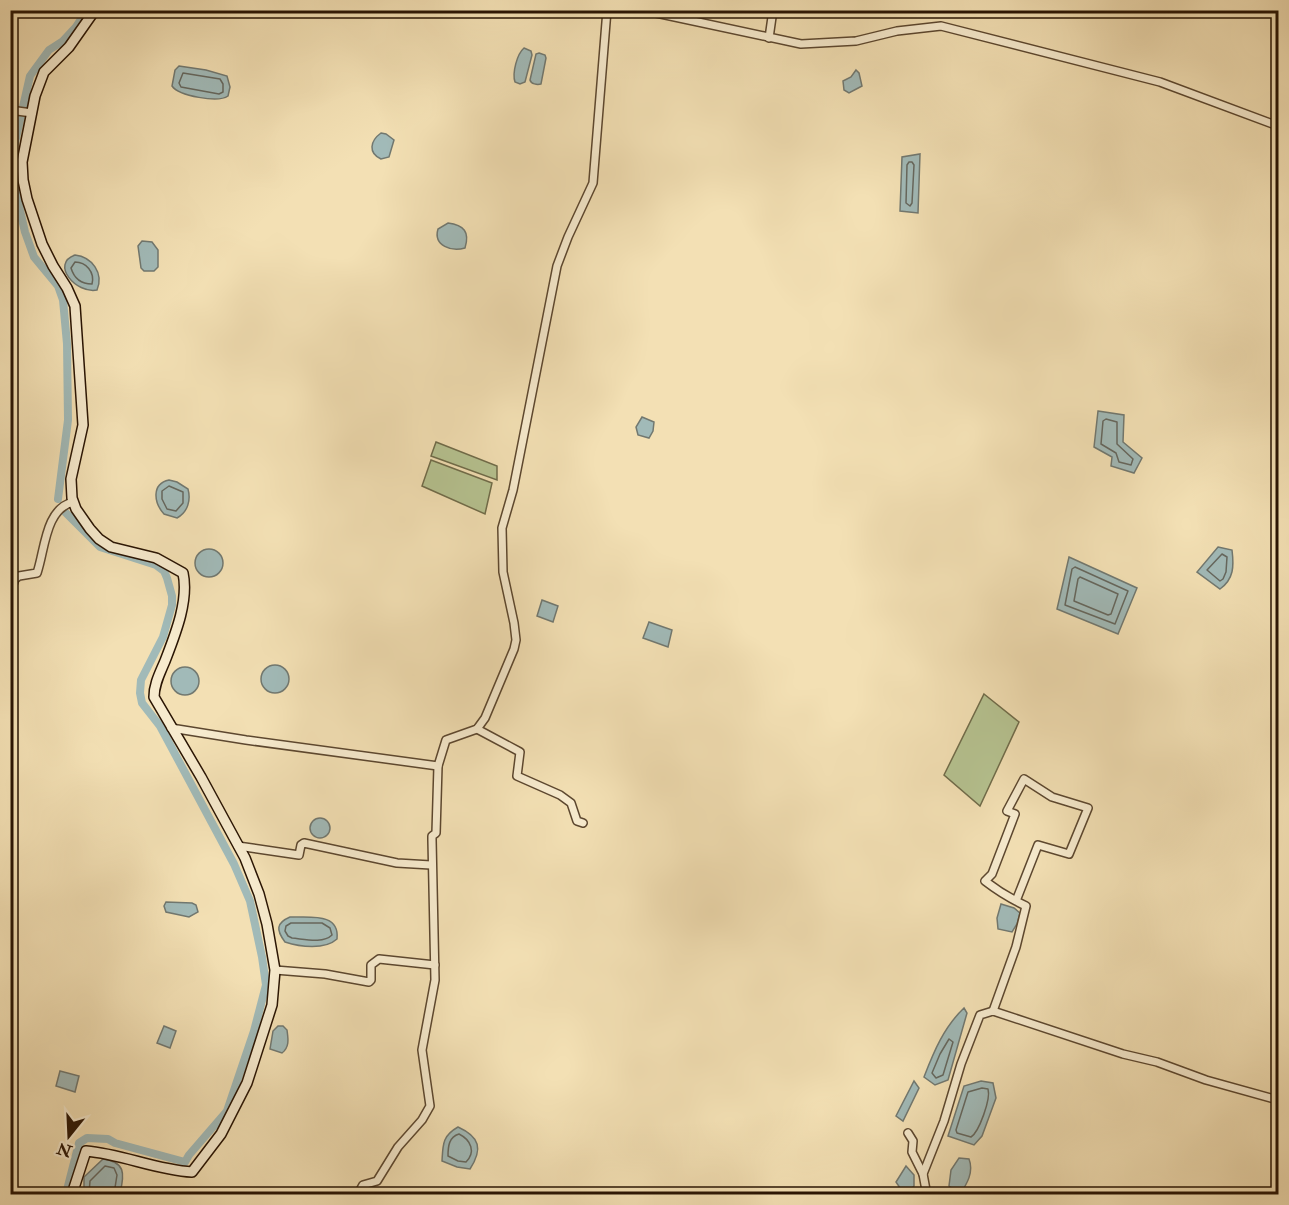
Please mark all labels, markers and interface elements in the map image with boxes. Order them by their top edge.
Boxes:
north arrow [39,1106,99,1166]
text: N [54,1137,76,1161]

